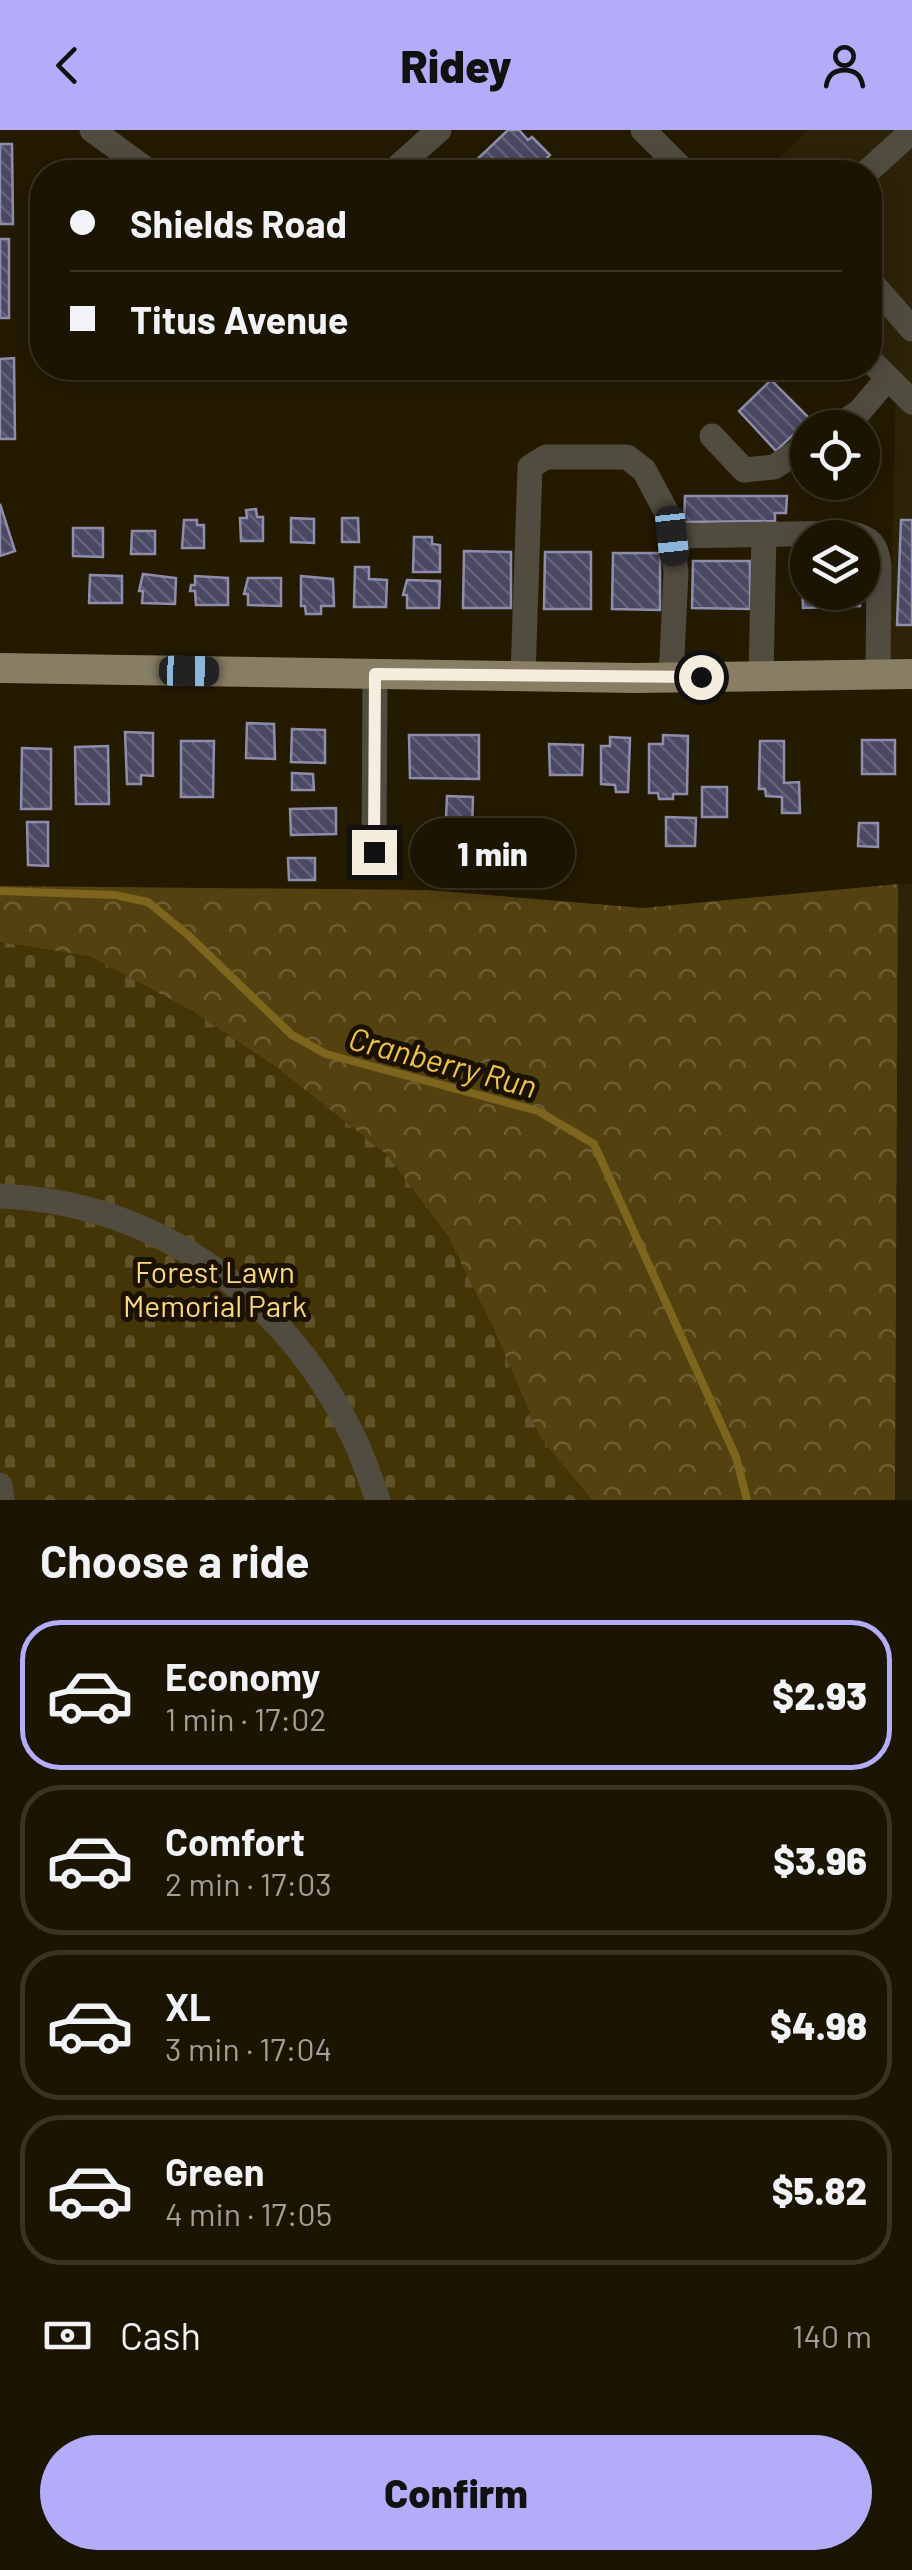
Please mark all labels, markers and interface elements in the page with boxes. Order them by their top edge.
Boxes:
icon: back [40,38,95,93]
text: Ridey [400,38,512,92]
icon: person [817,38,872,93]
text: Shields Road [130,200,347,246]
text: Titus Avenue [130,296,349,342]
map controls [790,410,880,610]
button: locate [790,410,880,500]
car [654,505,690,567]
button: layers [790,520,880,610]
car [159,655,219,687]
route start [679,655,724,700]
callout: 1 min [409,817,574,887]
route end [352,830,397,875]
text: 1 min [457,834,528,872]
water label: Cranberry Run [345,1018,541,1104]
park label: Forest Lawn Memorial Park [123,1253,307,1323]
text: Choose a ride [40,1533,310,1587]
icon: car [45,1650,135,1740]
text: Economy [165,1653,320,1699]
text: $2.93 [772,1672,867,1718]
text: 1 min · 17:02 [165,1699,326,1737]
icon: car [45,1815,135,1905]
text: Comfort [165,1818,305,1864]
text: $3.96 [773,1837,867,1883]
text: 2 min · 17:03 [165,1864,332,1902]
icon: car [45,1980,135,2070]
text: XL [165,1983,211,2029]
text: $4.98 [770,2002,867,2048]
text: 3 min · 17:04 [165,2029,332,2067]
icon: car [45,2145,135,2235]
text: Green [165,2148,265,2194]
text: $5.82 [772,2167,867,2213]
text: 4 min · 17:05 [165,2194,332,2232]
icon: cash [40,2308,95,2363]
text: Cash [120,2312,201,2358]
text: 140 m [792,2316,872,2354]
button: Confirm [40,2435,872,2550]

